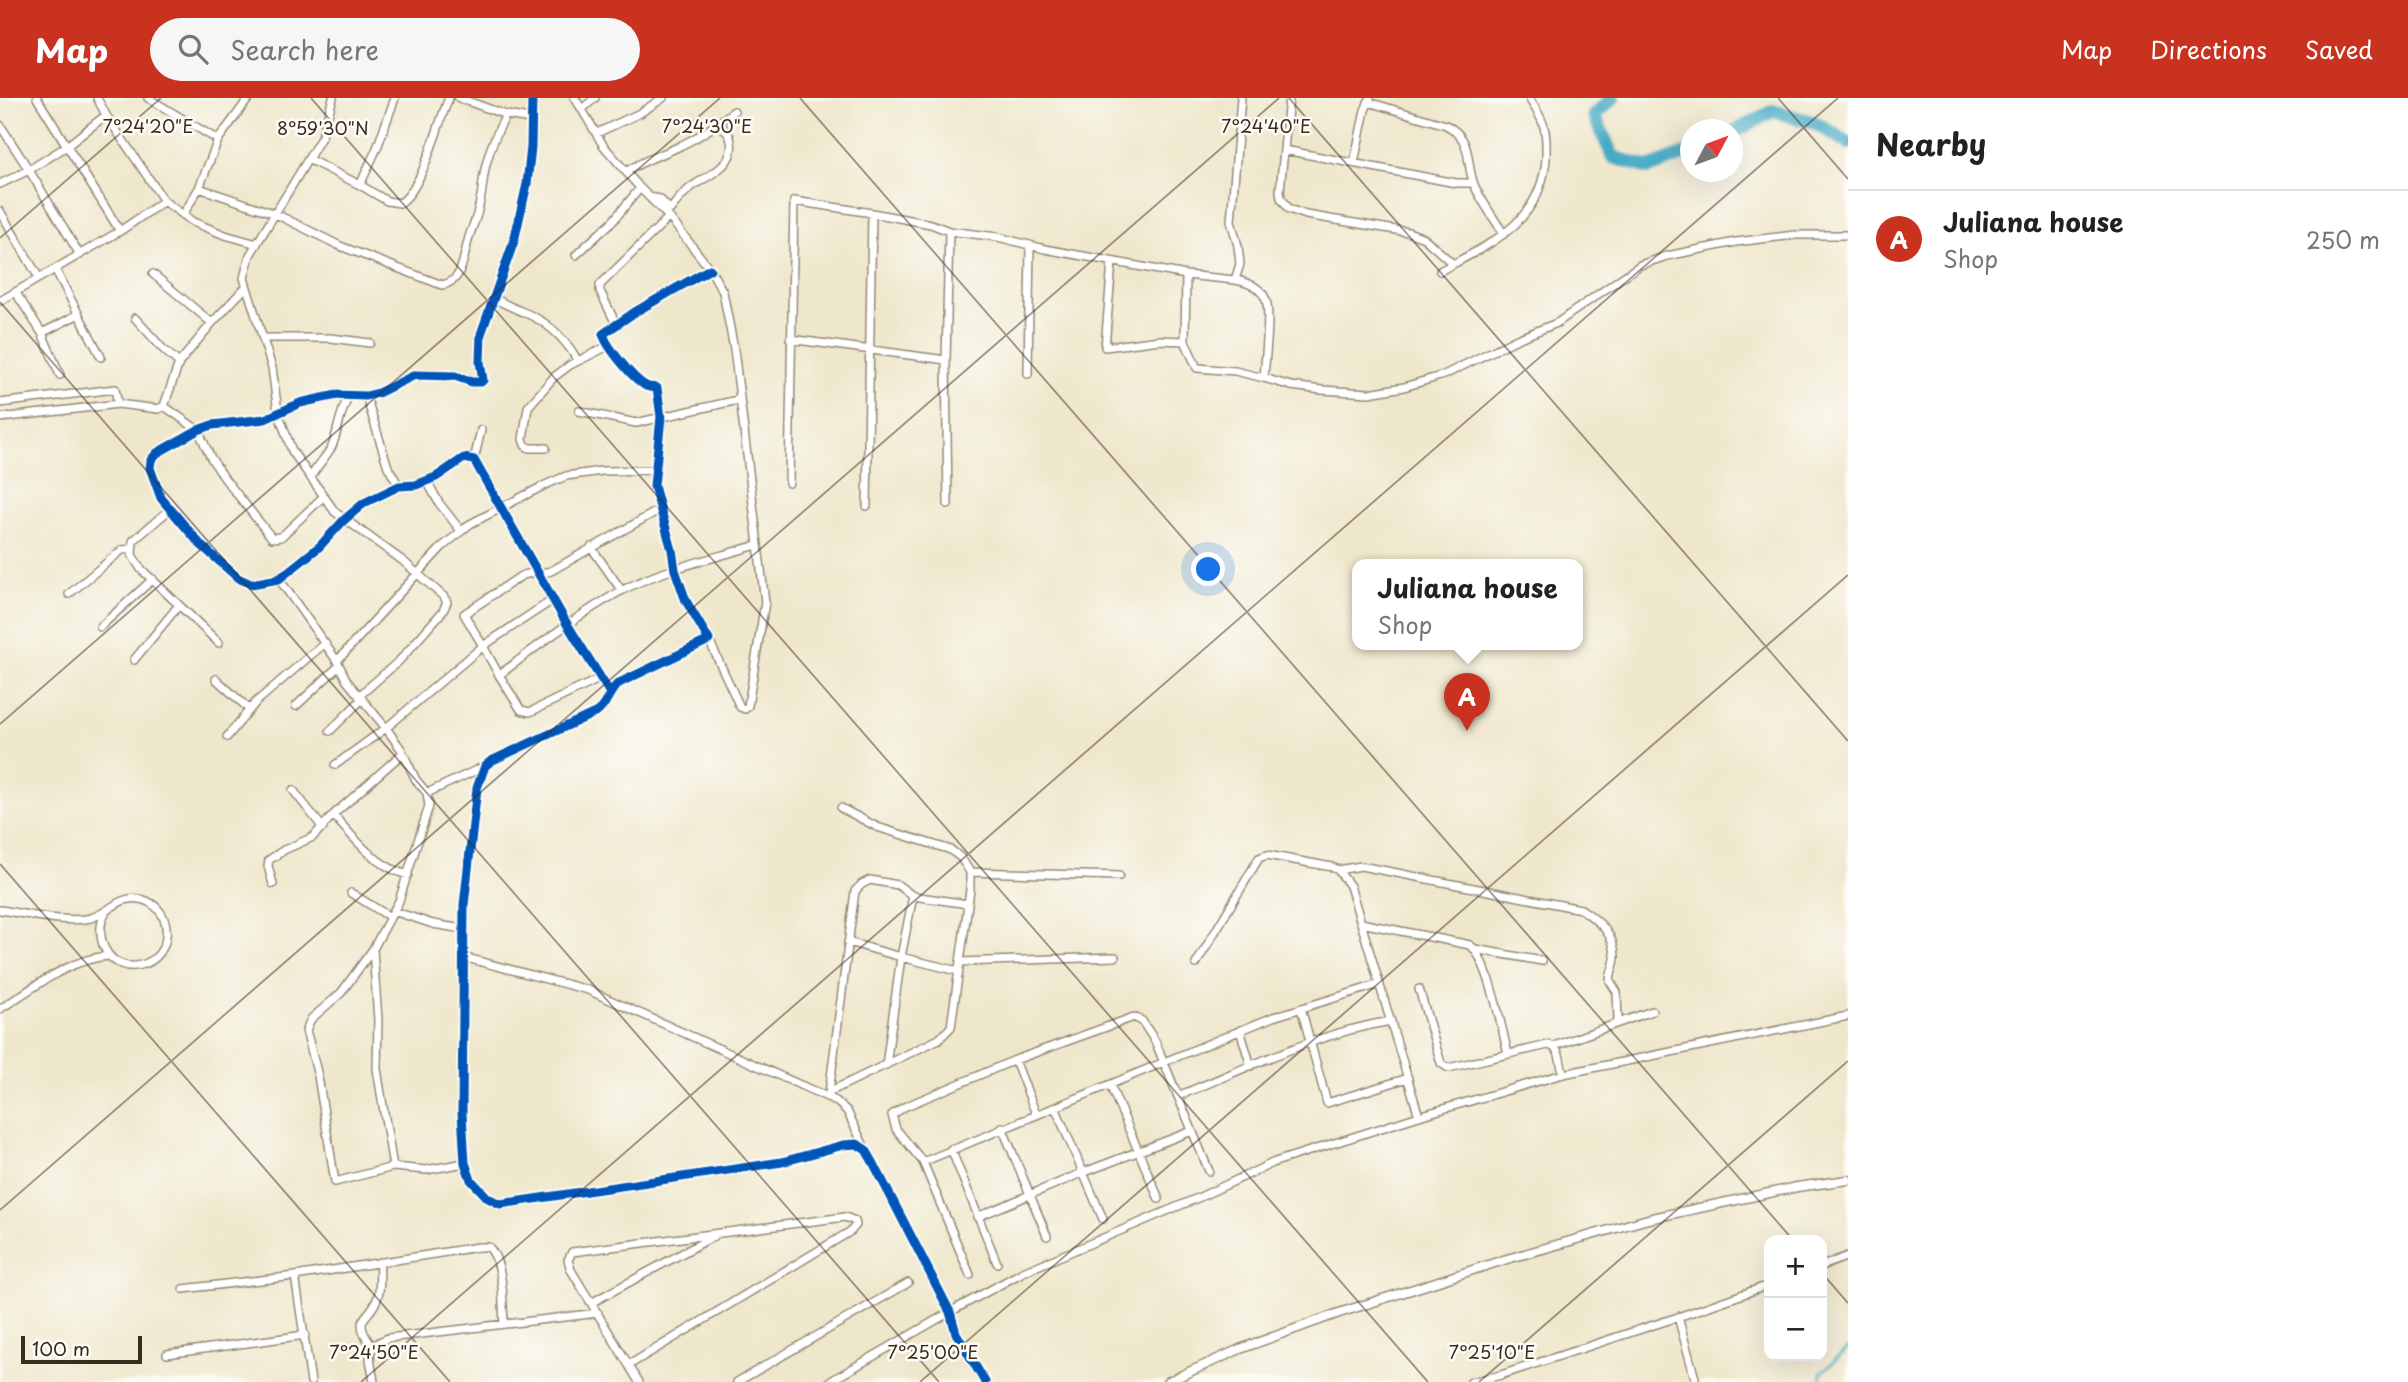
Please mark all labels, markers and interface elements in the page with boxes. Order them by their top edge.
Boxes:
search box [150,18,640,81]
text: Map [35,24,108,74]
icon: search [174,30,212,68]
text: Search here [230,30,379,69]
text: Map [2061,31,2112,67]
text: Directions [2150,31,2267,67]
text: Saved [2305,31,2373,67]
text: 7°24'20"E [103,112,193,139]
text: 7°24'30"E [662,112,752,139]
text: 7°24'40"E [1221,112,1311,139]
text: 8°59'30"N [277,114,369,141]
north arrow [1680,119,1743,182]
text: Nearby [1876,121,1986,166]
text: Juliana house [1943,202,2123,241]
text: A [1890,222,1908,257]
text: 250 m [2306,222,2380,257]
text: Shop [1943,241,1998,276]
your location [1191,552,1225,586]
popup [1352,559,1583,650]
text: Juliana house [1377,568,1558,607]
text: Shop [1377,607,1432,642]
pin: A [1444,673,1490,731]
map controls [1764,1235,1827,1361]
button: + [1764,1235,1827,1298]
button: − [1764,1298,1827,1361]
scale bar [21,1333,142,1365]
text: 100 m [32,1334,90,1362]
text: 7°24'50"E [329,1338,419,1365]
text: 7°25'00"E [887,1338,979,1365]
text: 7°25'10"E [1449,1338,1535,1365]

